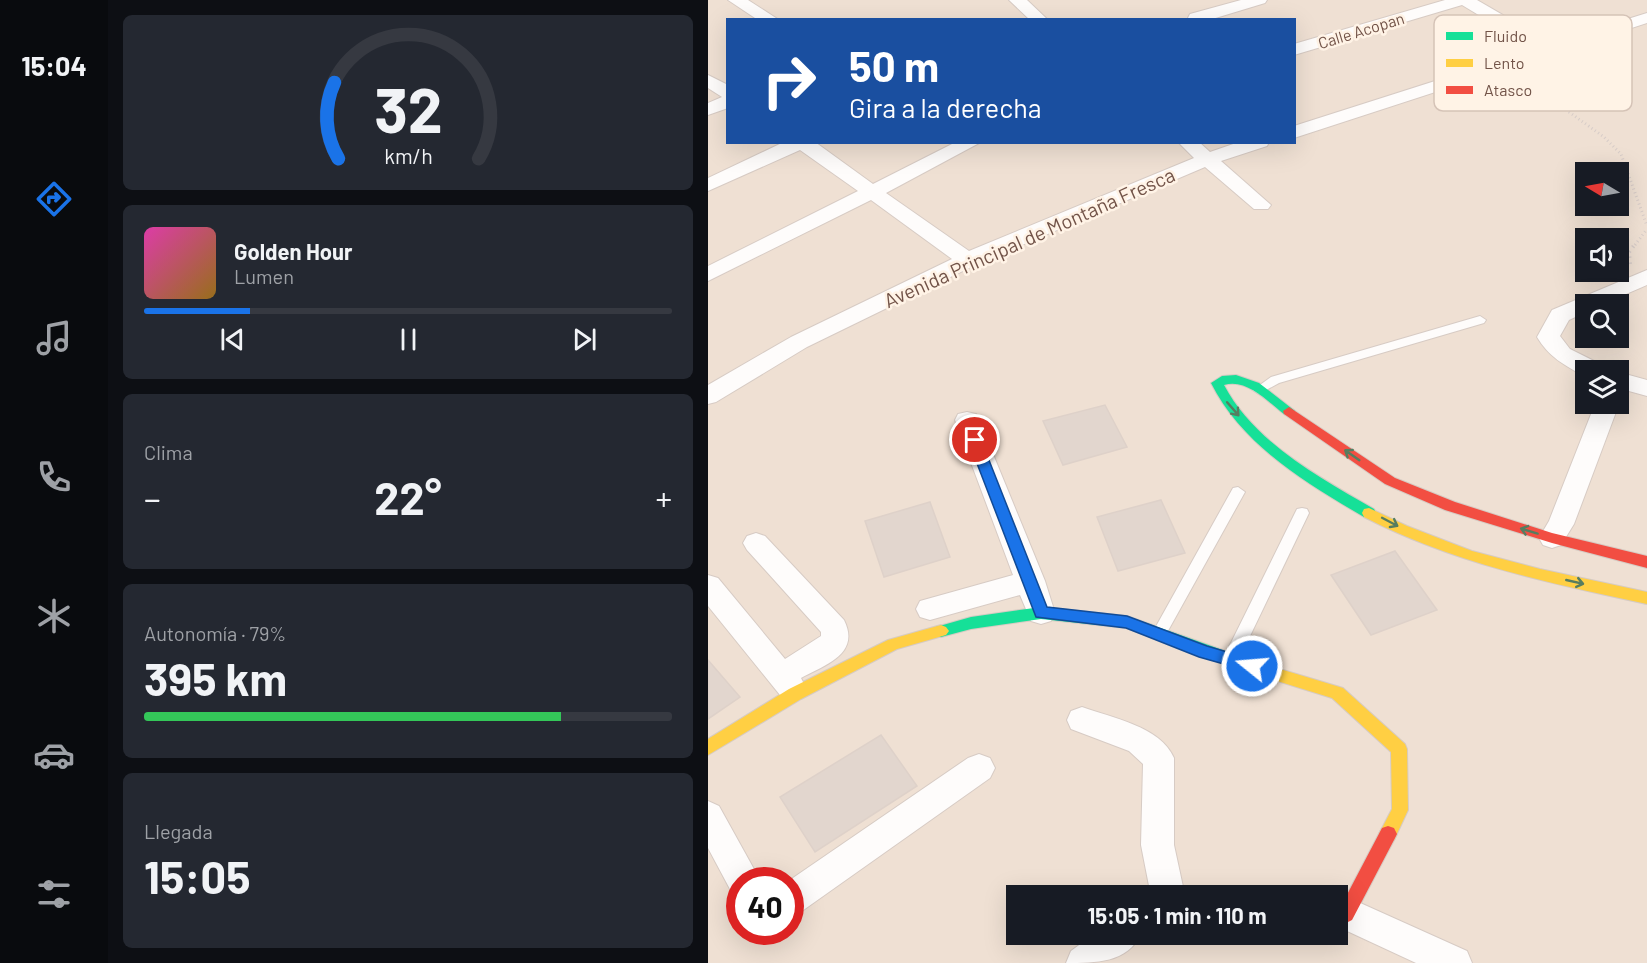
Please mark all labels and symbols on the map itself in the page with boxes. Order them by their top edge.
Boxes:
street label: Calle Acopan [1316,8,1406,52]
legend [1434,15,1632,111]
text: Fluido [1484,26,1527,45]
text: Lento [1484,53,1525,72]
text: Atasco [1484,80,1532,99]
street label: Avenida Principal de Montaña Fresca [880,162,1178,312]
north arrow [1575,162,1629,216]
one-way arrow [1226,401,1240,416]
pin [949,414,1000,465]
one-way arrow [1344,449,1360,461]
one-way arrow [1381,516,1398,528]
one-way arrow [1520,525,1539,536]
one-way arrow [1565,576,1584,588]
position arrow [1220,634,1284,698]
speed limit sign: 40 [726,867,804,945]

